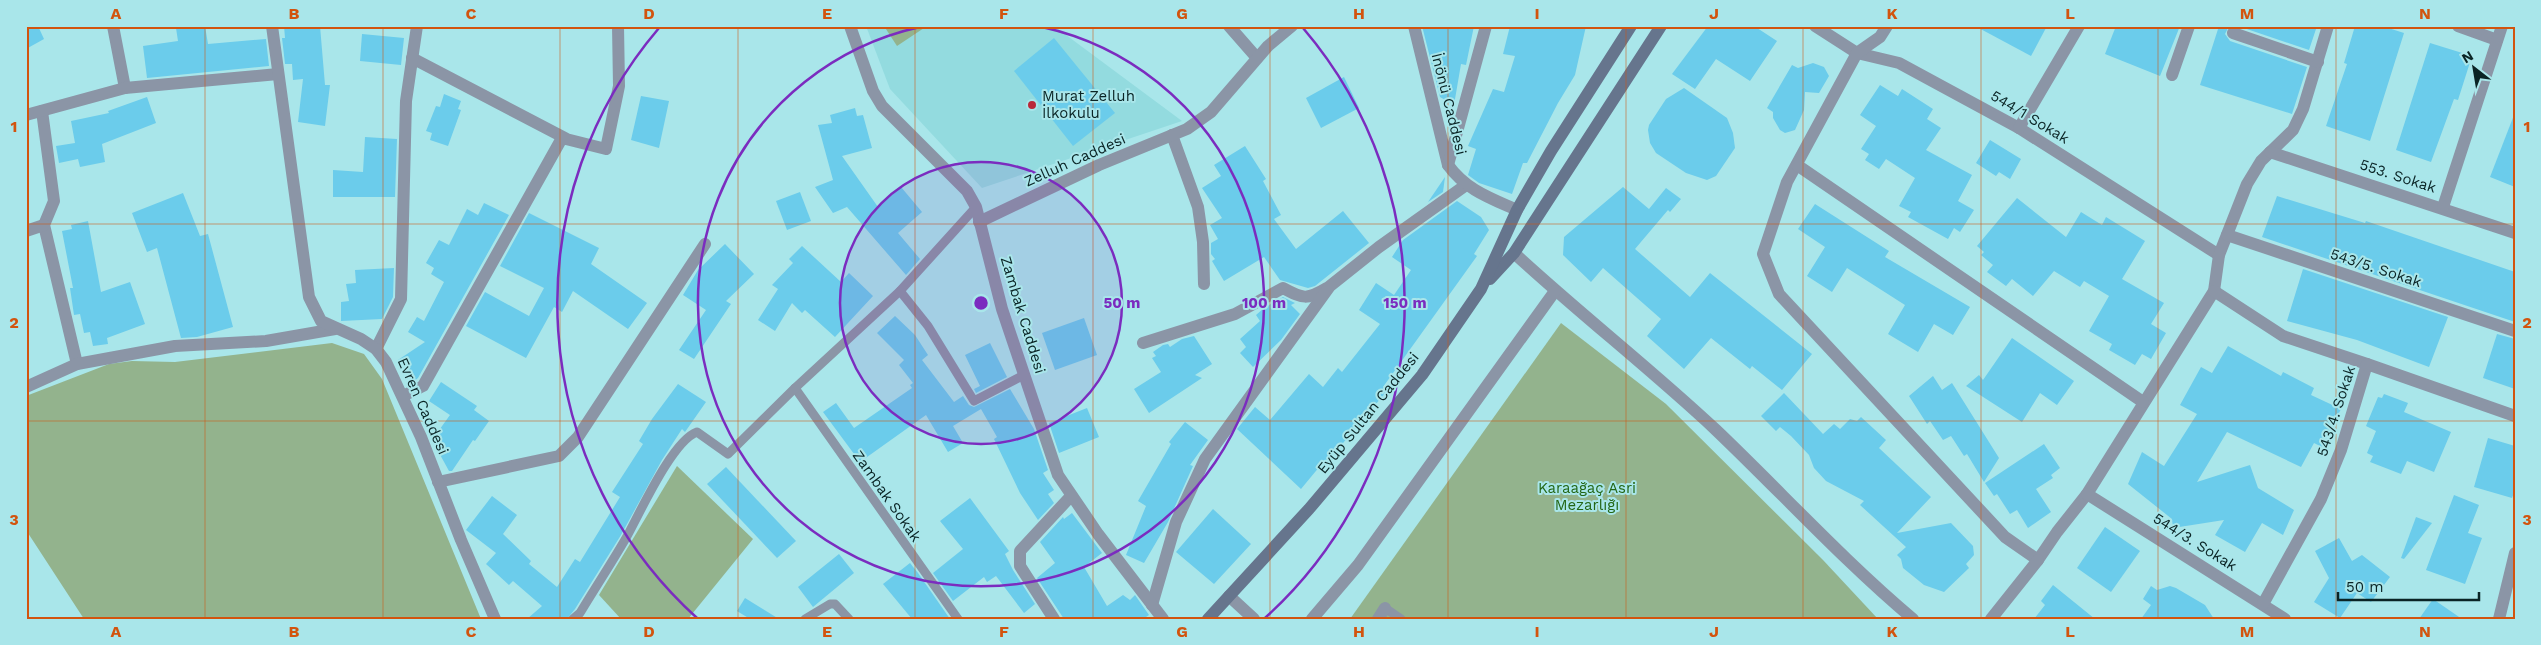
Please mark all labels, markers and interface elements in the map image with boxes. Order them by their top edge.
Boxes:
text: A [111,4,122,23]
text: B [289,4,300,23]
text: C [466,4,477,23]
text: D [643,4,655,23]
text: E [822,4,832,23]
text: F [999,4,1009,23]
text: G [1176,4,1188,23]
text: H [1353,4,1365,23]
text: I [1534,4,1540,23]
text: J [1709,4,1719,23]
text: K [1886,4,1898,23]
text: L [2065,4,2075,23]
text: M [2240,4,2254,23]
text: N [2419,4,2431,23]
north arrow [2448,42,2498,92]
text: N [2459,47,2476,66]
street label: İnönü Caddesi [1428,51,1470,157]
street label: 544/1 Sokak [1987,86,2073,148]
place label: Murat Zelluh İlkokulu [1042,87,1135,122]
marker: Murat Zelluh İlkokulu [1026,99,1038,111]
text: 1 [11,117,17,136]
text: 1 [2524,117,2530,136]
street label: Zelluh Caddesi [1022,130,1128,190]
street label: 553. Sokak [2358,155,2439,197]
street label: 543/5. Sokak [2328,245,2424,291]
street label: Zambak Caddesi [997,254,1049,376]
centre of rings [972,294,990,312]
text: 50 m [1104,294,1140,312]
text: 100 m [1242,294,1286,312]
text: 150 m [1383,294,1427,312]
text: 2 [9,313,19,332]
text: 2 [2522,313,2532,332]
street label: Eyüp Sultan Caddesi [1313,349,1423,477]
street label: Evren Caddesi [394,355,452,457]
street label: 543/4. Sokak [2313,363,2359,459]
street label: Zambak Sokak [849,447,925,546]
park label: Karaağaç Asri Mezarlığı [1538,479,1636,514]
street label: 544/3. Sokak [2150,509,2241,575]
text: 3 [9,510,19,529]
text: 3 [2522,510,2532,529]
scale bar [2338,570,2480,602]
text: 50 m [2346,578,2383,596]
text: A [111,622,122,641]
text: B [289,622,300,641]
text: C [466,622,477,641]
text: D [643,622,655,641]
text: E [822,622,832,641]
text: F [999,622,1009,641]
text: G [1176,622,1188,641]
text: H [1353,622,1365,641]
text: I [1534,622,1540,641]
text: J [1709,622,1719,641]
text: K [1886,622,1898,641]
text: L [2065,622,2075,641]
text: M [2240,622,2254,641]
text: N [2419,622,2431,641]

